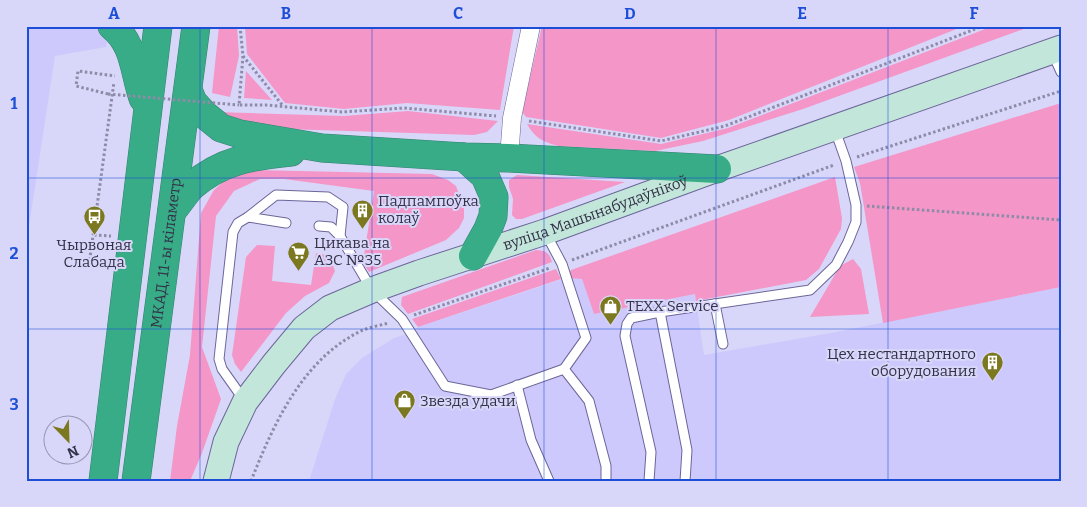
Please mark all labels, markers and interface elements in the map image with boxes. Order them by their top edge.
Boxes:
text: A [108,4,120,23]
text: B [281,4,291,23]
text: C [453,4,463,23]
text: D [624,4,636,23]
text: E [797,4,807,23]
text: F [970,4,979,23]
text: 1 [11,94,18,113]
street label: вуліца Машынабудаўнікоў [501,171,690,254]
street label: МКАД, 11-ы кіламетр [147,177,185,329]
place label: Падпампоўка колаў [378,192,479,227]
building icon: Падпампоўка колаў [350,198,374,229]
bus stop icon: Чырвоная Слабада [82,204,106,235]
place label: Цикава на АЗС №35 [314,234,390,269]
place label: Чырвоная Слабада [57,236,131,271]
supermarket icon: Цикава на АЗС №35 [286,240,310,271]
text: 2 [9,244,19,263]
shop icon: TEXX Service [598,294,622,325]
place label: TEXX Service [626,297,718,315]
place label: Цех нестандартного оборудования [827,345,976,380]
building icon: Цех нестандартного оборудования [980,351,1004,382]
shop icon: Звезда удачи [392,389,416,420]
place label: Звезда удачи [420,392,516,410]
text: 3 [9,395,19,414]
north arrow [42,414,92,464]
text: N [64,442,81,462]

